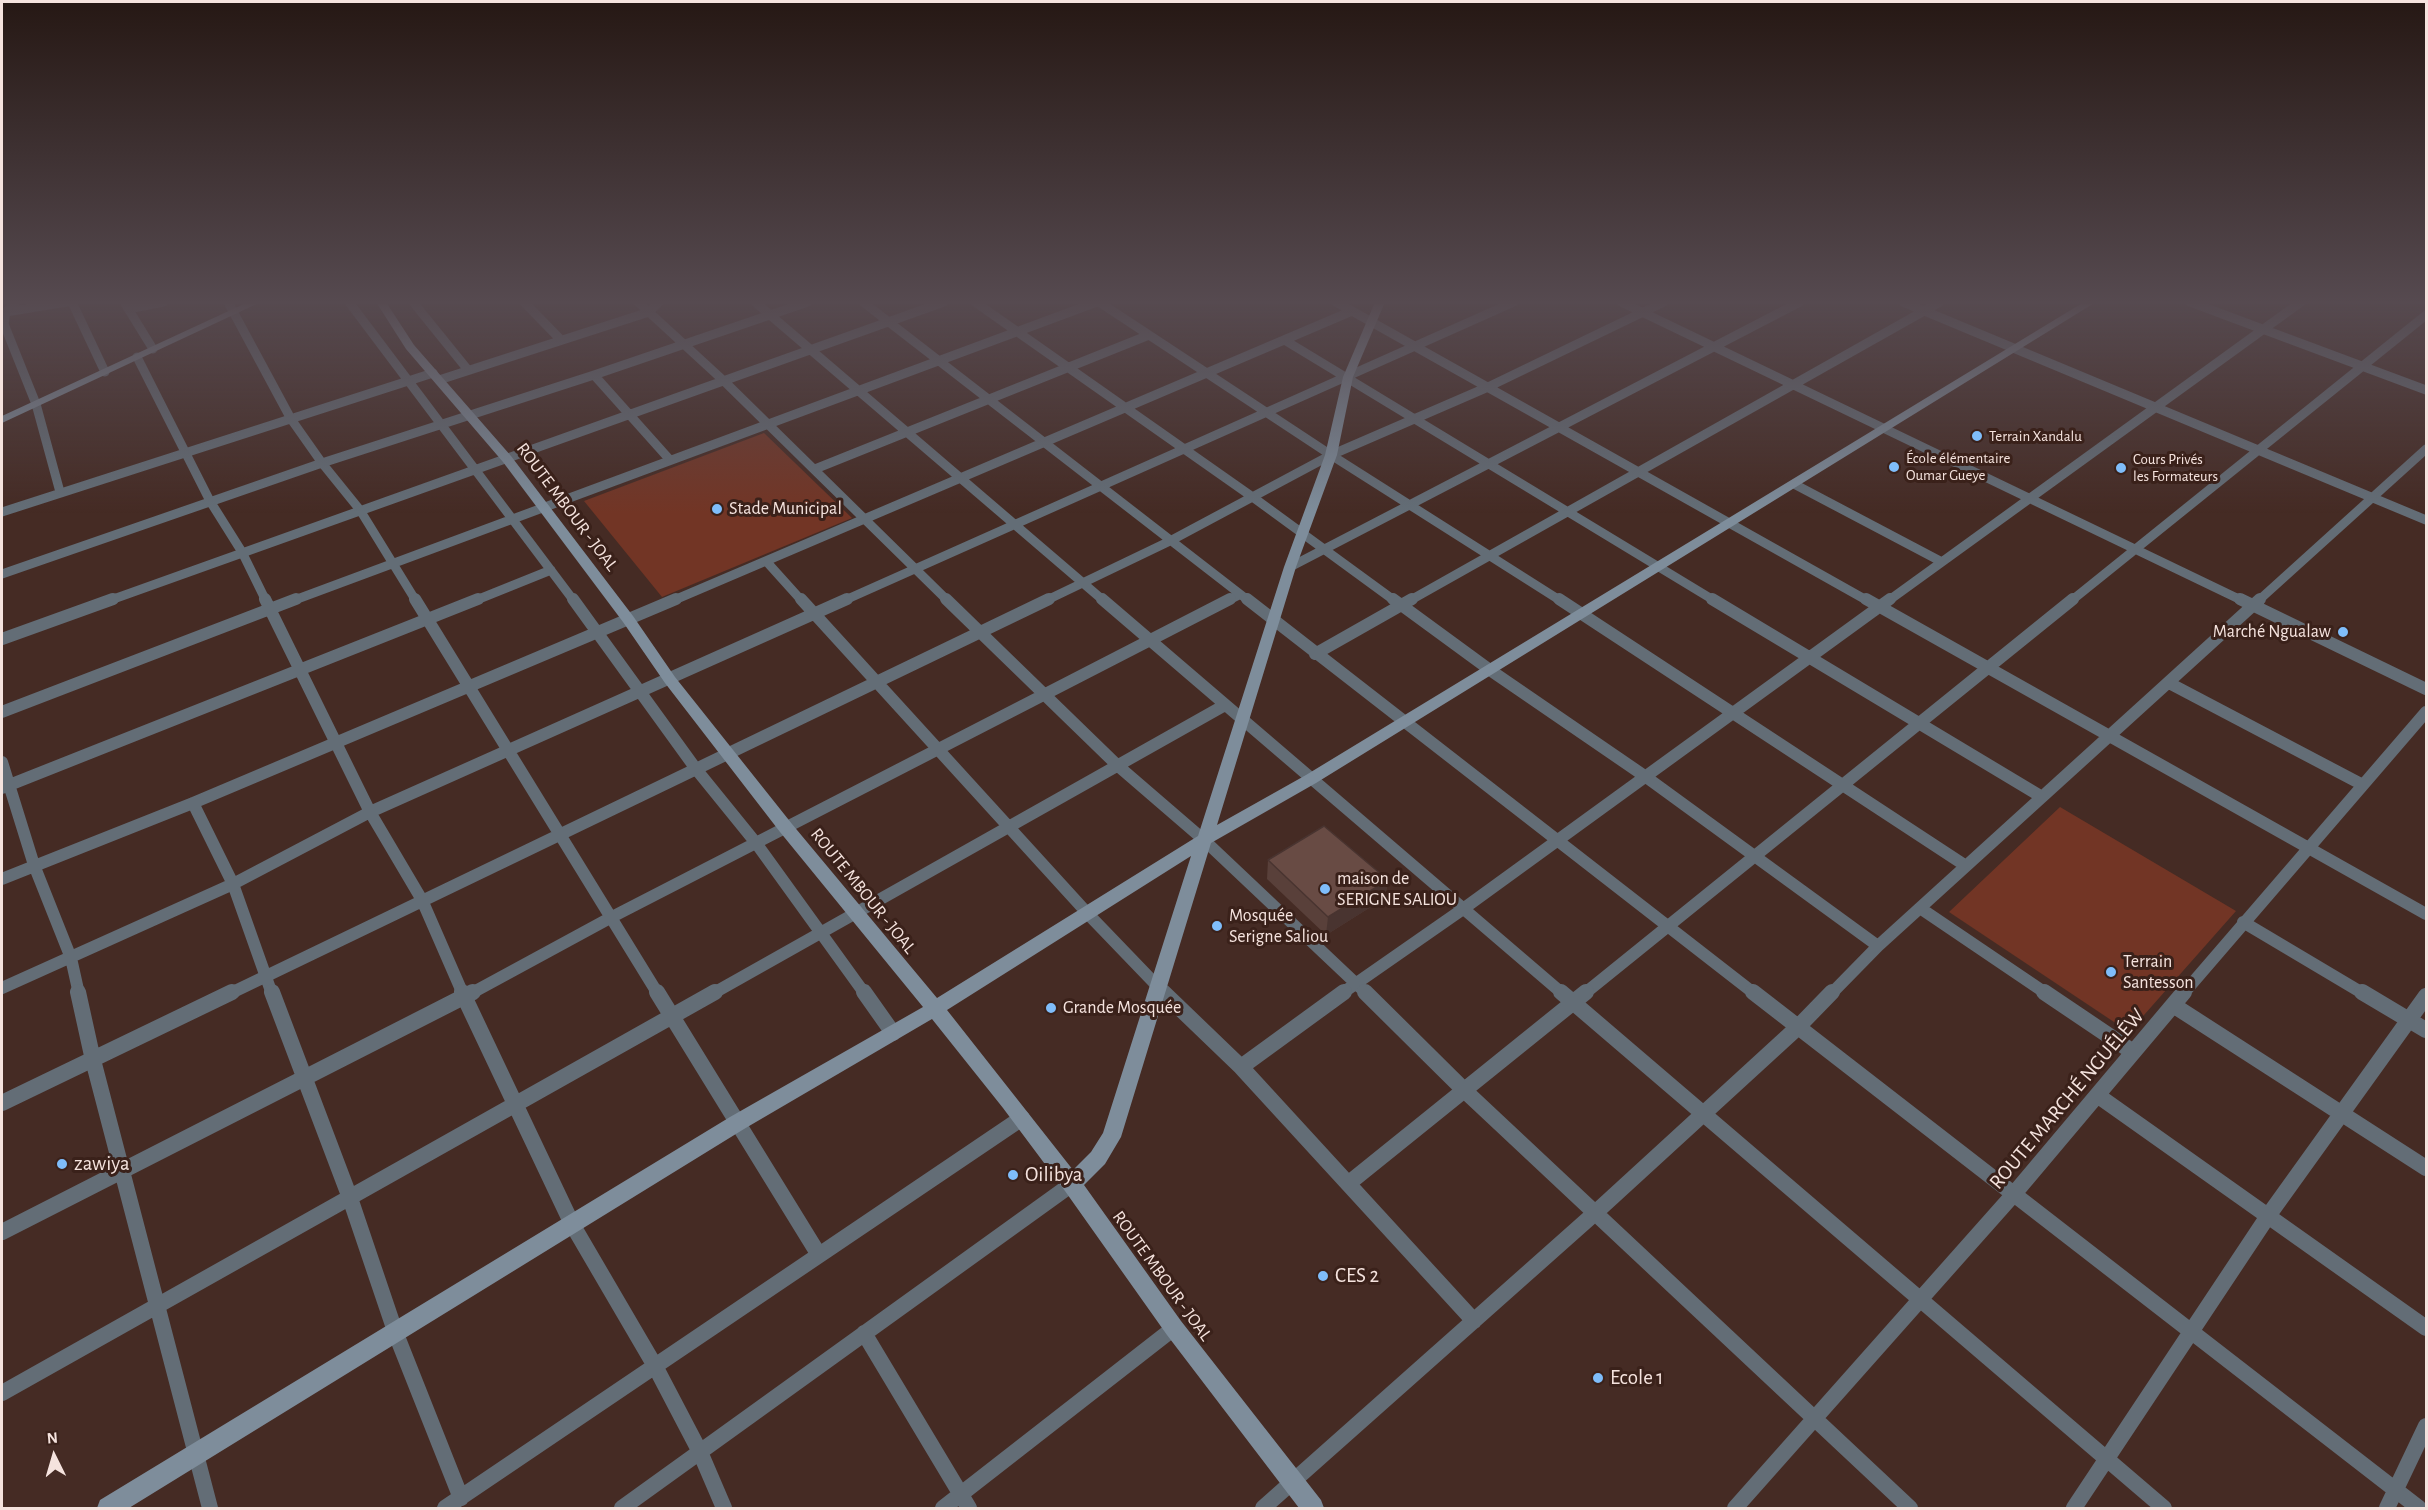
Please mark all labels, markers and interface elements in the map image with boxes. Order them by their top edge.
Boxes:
place label: Terrain Xandalu [1989,427,2082,445]
marker: Terrain Xandalu [1970,429,1984,443]
street label: ROUTE MBOUR - JOAL [512,438,622,576]
place label: École élémentaire Oumar Gueye [1906,449,2010,484]
place label: Cours Privés les Formateurs [2133,450,2218,485]
marker: École élémentaire Oumar Gueye [1887,460,1901,474]
marker: Cours Privés les Formateurs [2114,461,2128,475]
place label: Stade Municipal [729,498,842,520]
marker: Stade Municipal [710,502,724,516]
place label: Marché Ngualaw [2213,621,2331,643]
marker: Marché Ngualaw [2336,625,2350,639]
street label: ROUTE MBOUR - JOAL [806,824,920,958]
place label: maison de SERIGNE SALIOU [1337,868,1457,910]
marker: maison de SERIGNE SALIOU [1318,882,1332,896]
place label: Mosquée Serigne Saliou [1229,905,1328,948]
marker: Mosquée Serigne Saliou [1210,919,1224,933]
place label: Terrain Santesson [2123,951,2194,994]
marker: Terrain Santesson [2104,965,2118,979]
place label: Grande Mosquée [1063,997,1181,1019]
marker: Grande Mosquée [1044,1001,1058,1015]
street label: ROUTE MARCHÉ NGUÉLÉW [1984,1003,2150,1195]
place label: zawiya [74,1151,130,1177]
marker: zawiya [55,1157,69,1171]
place label: Oilibya [1025,1162,1083,1188]
marker: Oilibya [1006,1168,1020,1182]
street label: ROUTE MBOUR - JOAL [1108,1207,1216,1345]
place label: CES 2 [1335,1263,1379,1289]
marker: CES 2 [1316,1269,1330,1283]
place label: Ecole 1 [1610,1365,1664,1391]
marker: Ecole 1 [1591,1371,1605,1385]
north arrow [24,1426,84,1486]
text: N [46,1430,59,1447]

